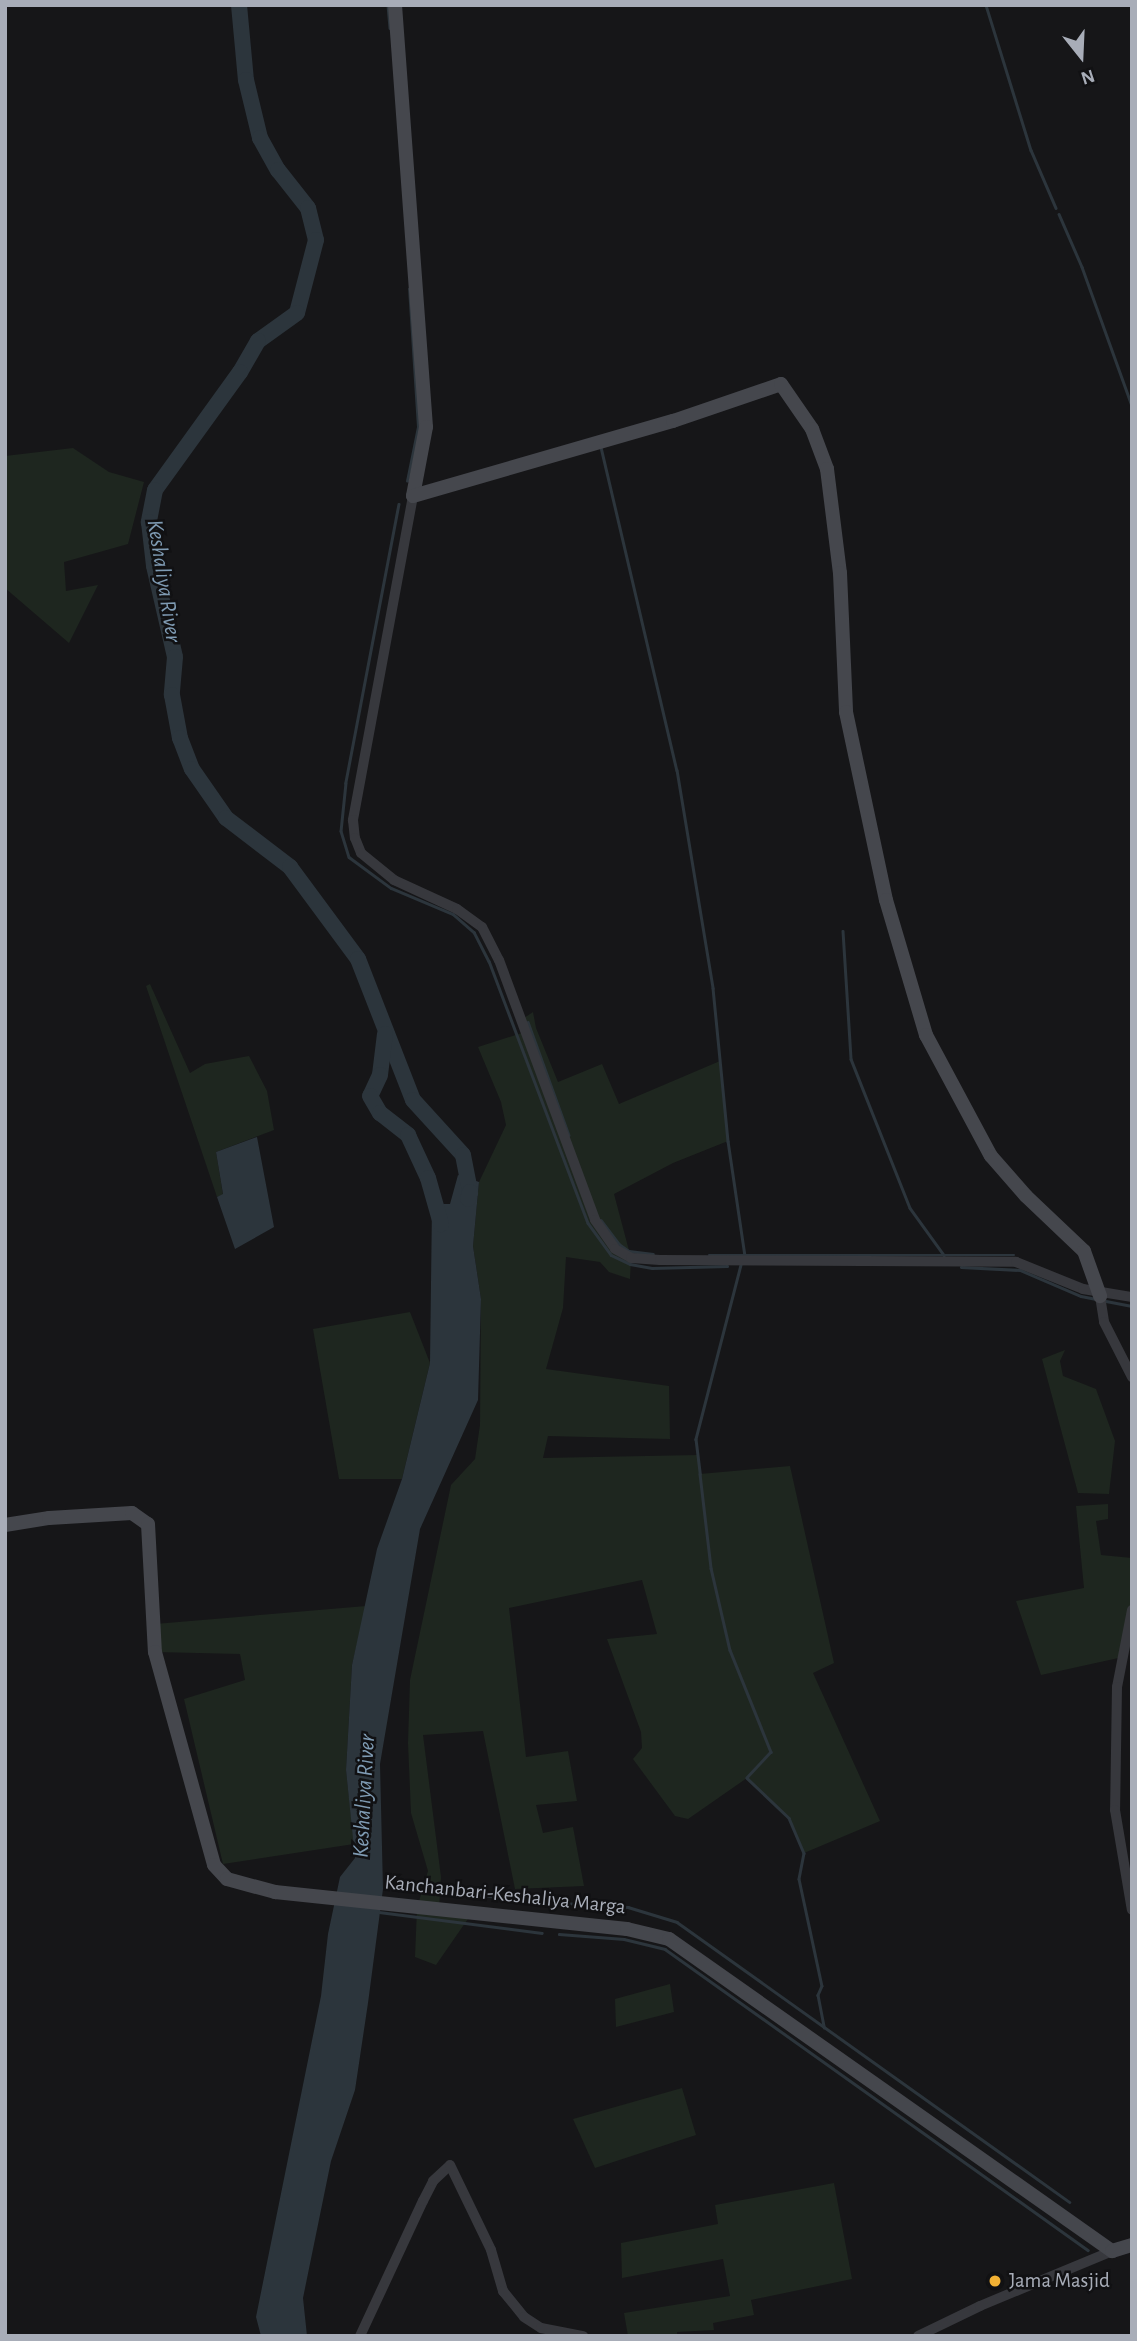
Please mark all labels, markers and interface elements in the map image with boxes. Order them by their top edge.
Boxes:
north arrow [1046,21,1116,91]
text: N [1078,65,1097,88]
water label: Keshaliya River [140,518,186,644]
water label: Keshaliya River [348,1733,382,1859]
street label: Kanchanbari-Keshaliya Marga [383,1870,627,1920]
place label: Jama Masjid [1009,2268,1110,2294]
marker: Jama Masjid [987,2273,1003,2289]

